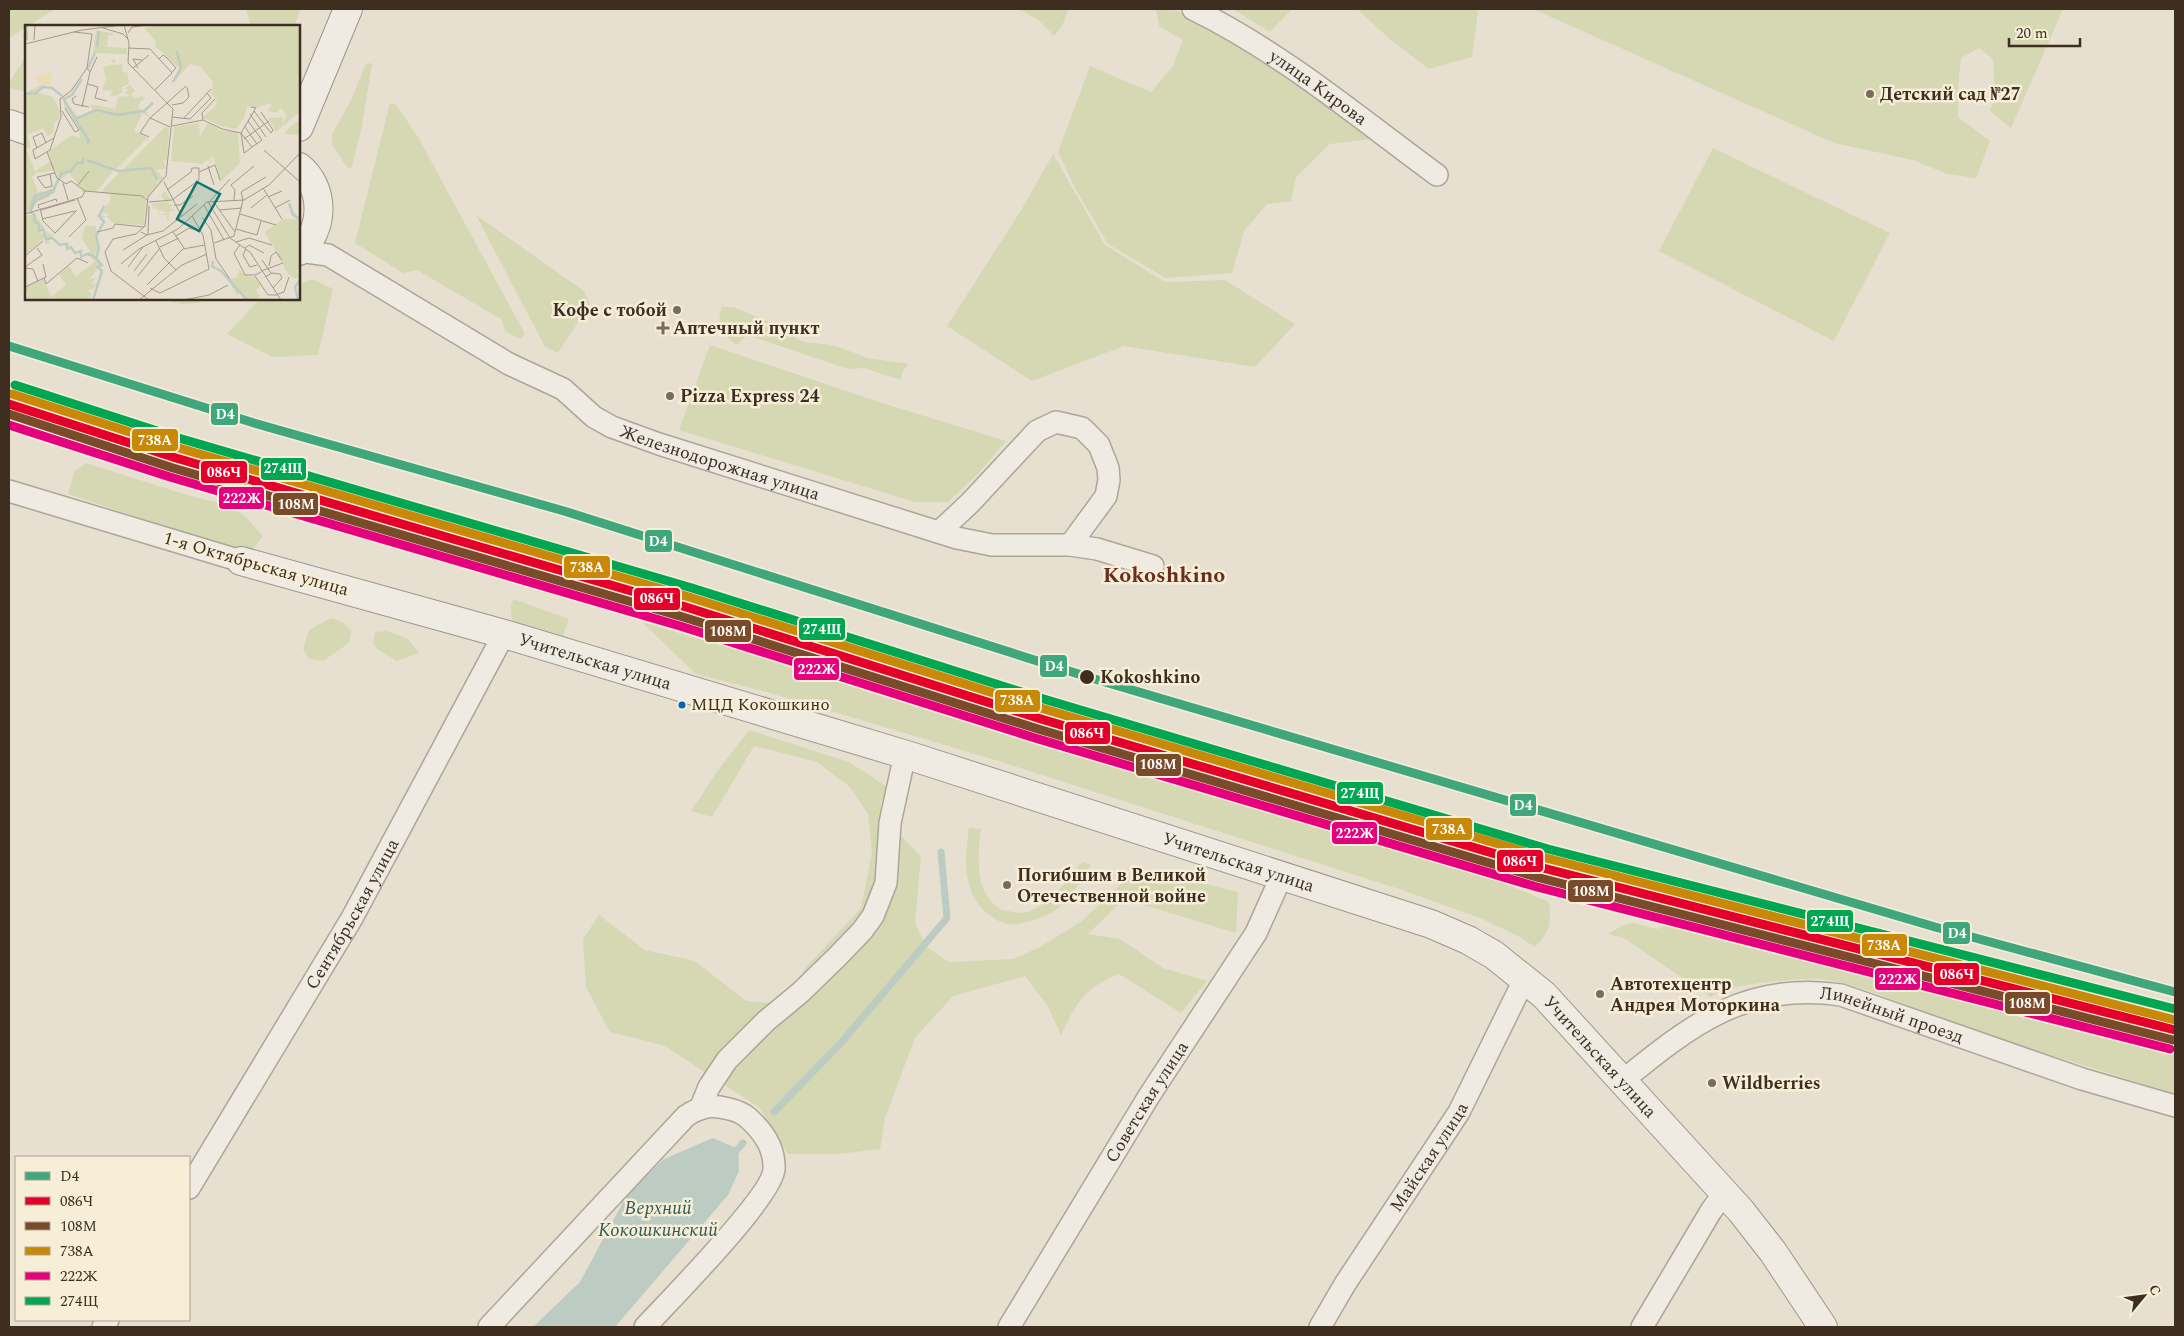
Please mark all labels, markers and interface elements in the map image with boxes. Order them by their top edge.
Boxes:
scale bar [2009,15,2080,47]
text: 20 m [2016,22,2048,45]
inset map [25,25,300,300]
street label: улица Кирова [1263,42,1373,132]
place label: Детский сад №27 [1880,81,2021,108]
marker: Детский сад №27 [1864,88,1876,100]
place label: Кофе с тобой [553,297,667,324]
marker: Кофе с тобой [671,304,683,316]
place label: Аптечный пункт [673,315,820,342]
marker: Аптечный пункт [657,322,669,334]
place label: Pizza Express 24 [680,383,820,410]
marker: Pizza Express 24 [664,390,676,402]
line badge: D4 [210,402,239,426]
text: D4 [215,404,235,425]
street label: Железнодорожная улица [616,417,823,507]
line badge: 738А [131,428,179,452]
text: 738А [138,430,172,451]
line badge: 274Щ [260,457,307,481]
text: 274Щ [263,458,303,479]
line badge: 086Ч [200,460,248,484]
text: 086Ч [207,462,241,483]
line badge: 222Ж [218,486,265,510]
text: 222Ж [223,488,262,509]
line badge: 108М [272,492,319,516]
text: 108М [277,494,315,515]
street label: 1-я Октябрьская улица [160,525,352,603]
line badge: D4 [644,529,673,553]
text: D4 [648,531,668,552]
line badge: 738А [563,555,611,579]
text: 738А [570,557,604,578]
district label: Kokoshkino [1103,559,1225,592]
line badge: 086Ч [633,587,681,611]
text: 086Ч [640,588,674,609]
line badge: 274Щ [798,617,846,641]
line badge: 108М [704,619,752,643]
text: 274Щ [802,619,842,640]
text: 108М [709,621,747,642]
street label: Учительская улица [515,626,675,697]
line badge: D4 [1039,654,1068,678]
text: D4 [1044,656,1064,677]
line badge: 222Ж [793,657,840,681]
text: 222Ж [798,659,837,680]
place label: Kokoshkino [1100,664,1201,691]
marker: Kokoshkino [1078,668,1096,686]
line badge: 738А [994,689,1041,713]
text: 738А [1000,690,1034,711]
place label: МЦД Кокошкино [691,692,830,718]
marker: МЦД Кокошкино [677,700,687,710]
line badge: 086Ч [1064,721,1111,745]
text: 086Ч [1070,723,1104,744]
line badge: 108М [1135,753,1182,777]
text: 108М [1139,754,1177,775]
line badge: 274Щ [1336,781,1384,805]
text: 274Щ [1340,783,1380,804]
line badge: D4 [1509,793,1537,817]
text: D4 [1513,795,1533,816]
line badge: 738А [1425,817,1473,841]
text: 738А [1432,819,1466,840]
line badge: 222Ж [1331,821,1378,845]
text: 222Ж [1336,823,1375,844]
street label: Учительская улица [1159,825,1318,899]
street label: Сентябрьская улица [298,833,406,995]
line badge: 086Ч [1496,849,1544,873]
text: 086Ч [1503,851,1537,872]
place label: Погибшим в Великой Отечественной войне [1017,862,1206,910]
marker: Погибшим в Великой Отечественной войне [1001,879,1013,891]
line badge: 108М [1567,879,1614,903]
text: 108М [1572,881,1610,902]
line badge: 274Щ [1806,909,1854,933]
text: 274Щ [1810,911,1850,932]
line badge: D4 [1942,921,1971,945]
text: D4 [1947,923,1967,944]
line badge: 738А [1861,933,1908,957]
text: 738А [1867,935,1901,956]
line badge: 086Ч [1933,962,1980,986]
text: 086Ч [1940,964,1974,985]
line badge: 222Ж [1874,967,1921,991]
text: 222Ж [1879,969,1918,990]
place label: Автотехцентр Андрея Моторкина [1610,971,1781,1019]
street label: Линейный проезд [1819,979,1967,1050]
marker: Автотехцентр Андрея Моторкина [1594,988,1606,1000]
street label: Учительская улица [1537,989,1664,1124]
line badge: 108М [2004,991,2051,1015]
text: 108М [2008,993,2046,1014]
street label: Советская улица [1098,1035,1195,1168]
place label: Wildberries [1722,1070,1821,1097]
marker: Wildberries [1706,1077,1718,1089]
street label: Майская улица [1383,1098,1475,1217]
legend [15,1156,190,1321]
text: D4 [60,1165,80,1188]
text: 086Ч [60,1190,93,1213]
water label: Верхний Кокошкинский [598,1194,718,1245]
text: 108М [60,1215,97,1238]
text: 738А [60,1240,94,1263]
text: 222Ж [60,1265,98,1288]
north arrow [2119,1271,2169,1321]
text: С [2143,1280,2167,1299]
text: 274Щ [60,1290,99,1313]

